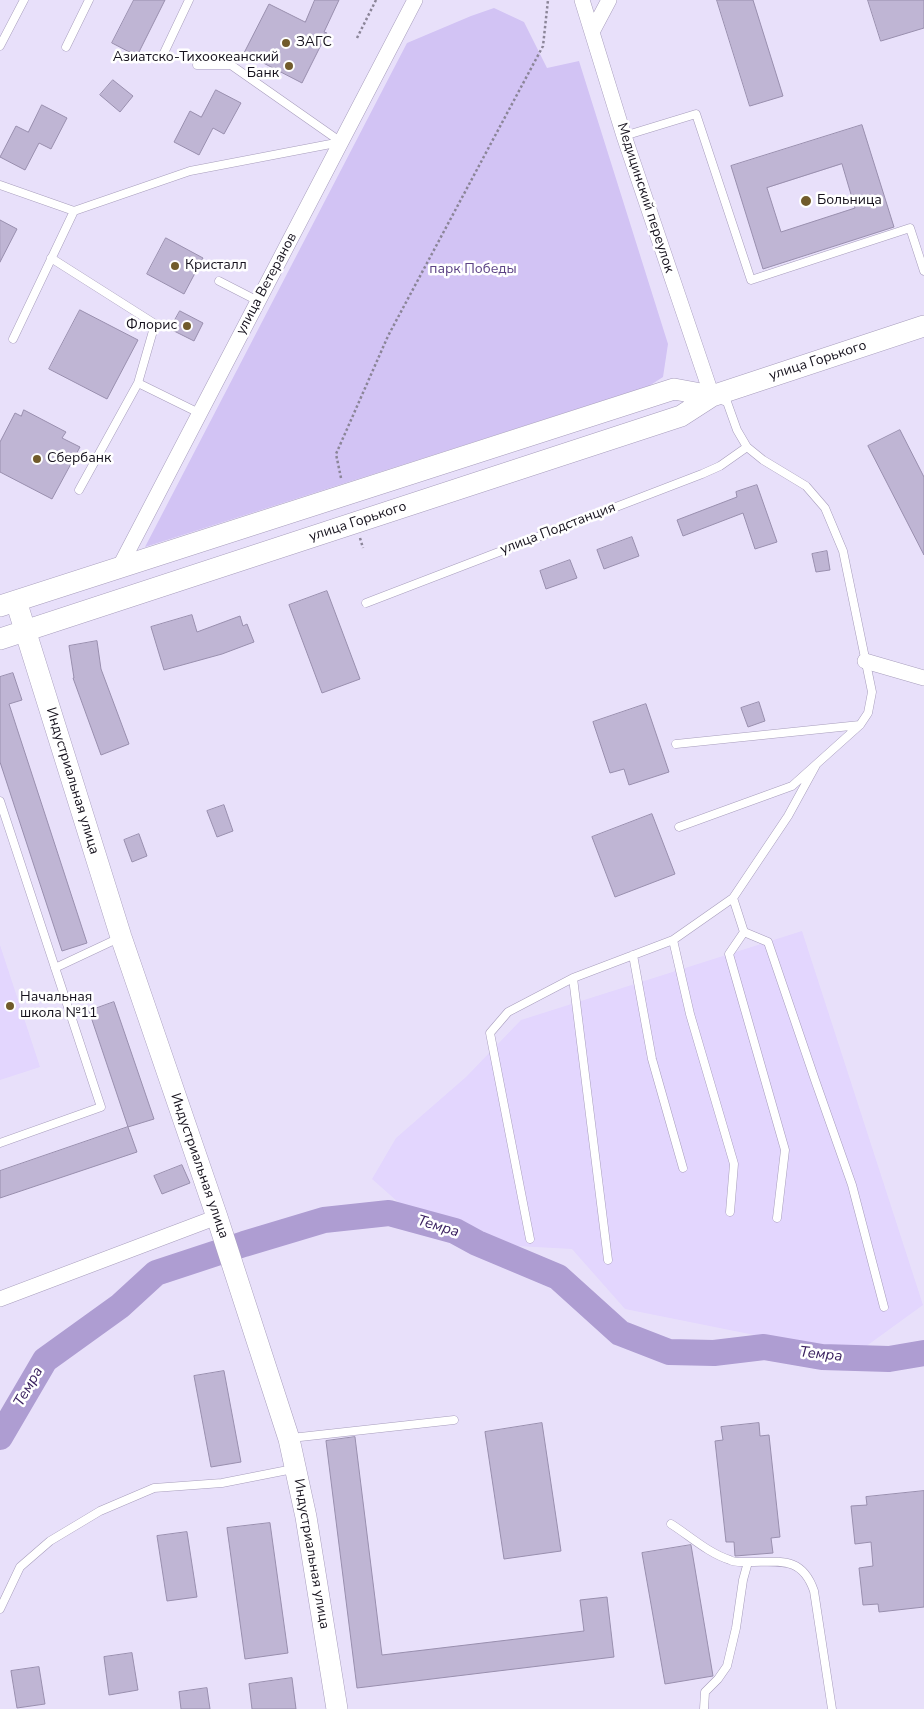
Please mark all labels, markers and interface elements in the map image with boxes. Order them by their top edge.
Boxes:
place label: ЗАГС [296,35,332,51]
marker: ЗАГС [280,37,292,49]
place label: Азиатско-Тихоокеанский Банк [113,50,279,82]
marker: Азиатско-Тихоокеанский Банк [283,60,295,72]
street label: Медицинский переулок [613,121,677,275]
place label: Больница [817,193,882,209]
marker: Больница [799,194,813,208]
street label: улица Ветеранов [233,230,301,338]
place label: Кристалл [185,258,247,274]
marker: Кристалл [169,260,181,272]
park label: парк Победы [429,262,517,278]
place label: Флорис [126,318,177,334]
marker: Флорис [181,320,193,332]
street label: улица Горького [767,337,869,385]
place label: Сбербанк [47,451,111,467]
marker: Сбербанк [31,453,43,465]
street label: улица Горького [307,498,409,546]
street label: улица Подстанция [498,499,618,559]
street label: Индустриальная улица [42,706,102,856]
place label: Начальная школа №11 [20,990,97,1022]
marker: Начальная школа №11 [4,1000,16,1012]
street label: Индустриальная улица [166,1091,232,1241]
water label: Темра [415,1212,461,1242]
water label: Темра [799,1344,843,1366]
water label: Темра [10,1364,48,1410]
street label: Индустриальная улица [289,1477,333,1631]

